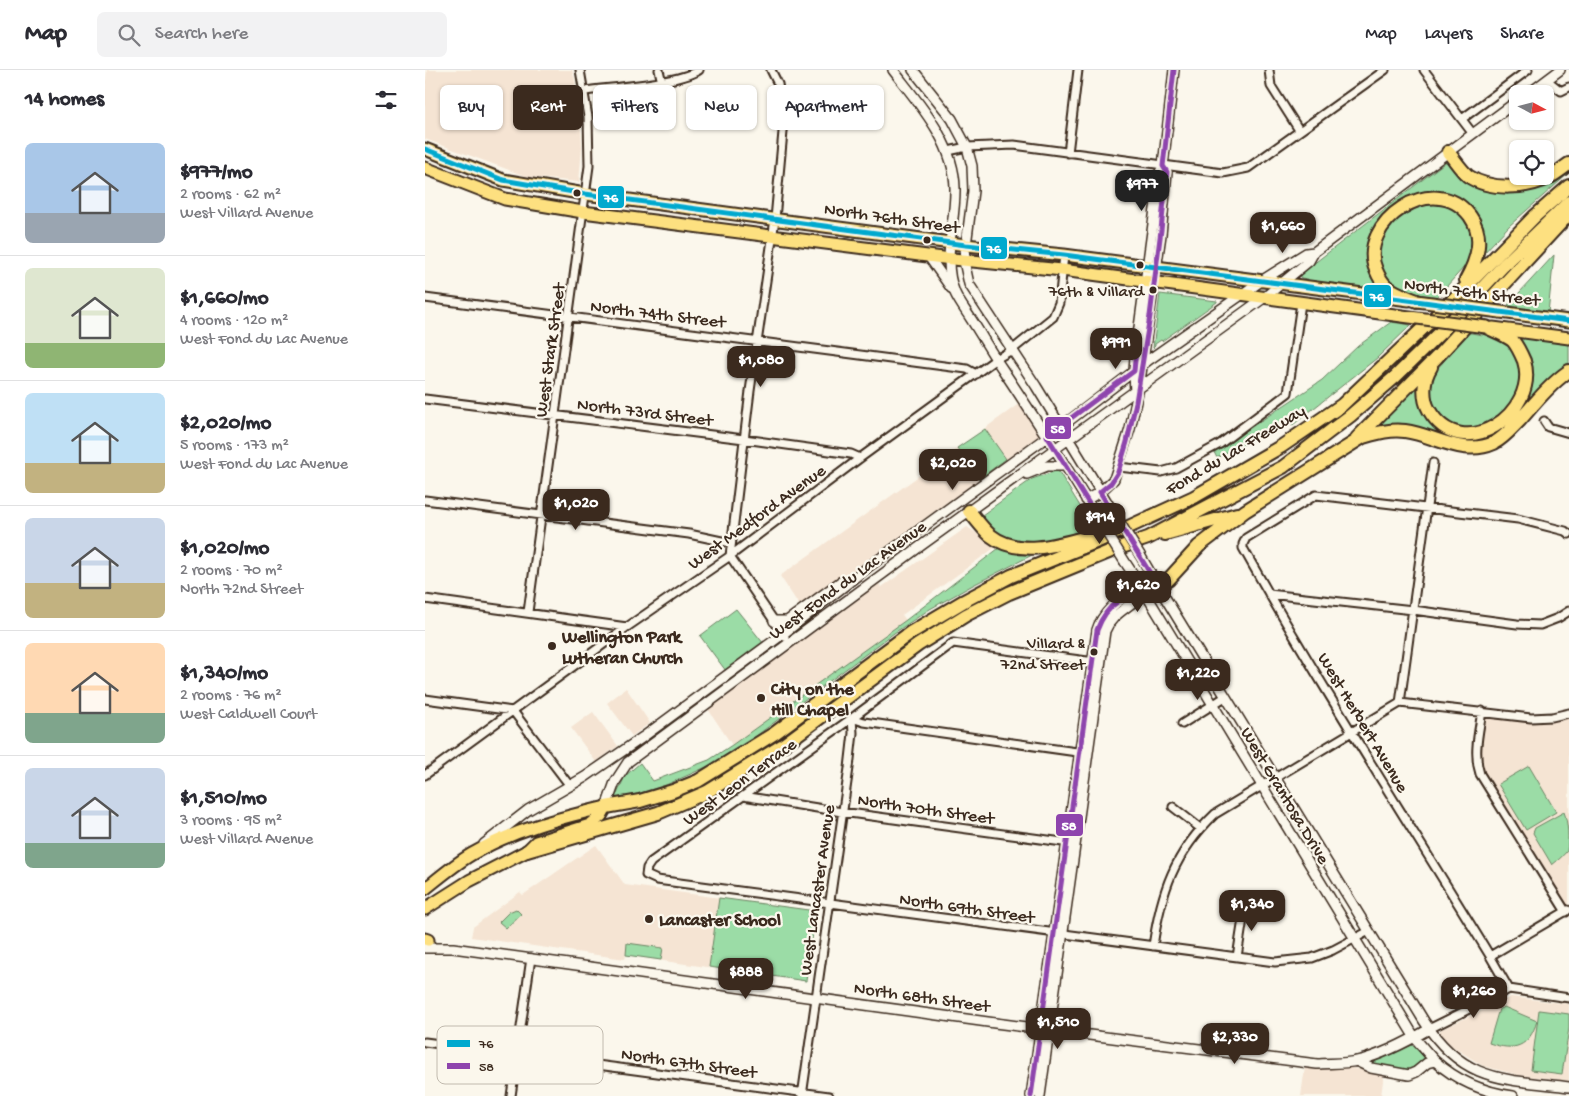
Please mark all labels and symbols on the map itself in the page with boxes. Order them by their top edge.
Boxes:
north arrow [1509,85,1554,130]
pin: $977 [1112,170,1172,212]
line badge: 76 [597,185,625,209]
unlabelled marker [572,188,582,198]
text: 76 [603,191,619,208]
street label: North 76th Street [823,200,962,240]
pin: $1,660 [1242,212,1324,254]
unlabelled marker [922,235,932,245]
line badge: 76 [980,236,1008,260]
text: 76 [986,242,1002,259]
unlabelled marker [1135,260,1145,270]
street label: North 76th Street [1403,275,1542,312]
street label: West Stark Street [532,280,572,419]
place label: 76th & Villard [1048,283,1146,303]
line badge: 76 [1363,284,1392,308]
marker: 76th & Villard [1148,285,1158,295]
text: 76 [1369,290,1385,307]
street label: North 74th Street [589,297,728,334]
pin: $991 [1086,328,1146,370]
pin: $1,080 [720,346,802,388]
street label: North 73rd Street [576,395,715,432]
street label: Fond du Lac Freeway [1162,401,1310,502]
line badge: 58 [1044,416,1072,440]
text: 58 [1050,422,1066,439]
pin: $2,020 [912,448,994,491]
street label: West Medford Avenue [684,461,831,575]
pin: $1,020 [535,488,617,531]
pin: $914 [1070,502,1130,545]
street label: West Fond du Lac Avenue [766,517,932,645]
pin: $1,620 [1097,570,1179,613]
place label: Wellington Park Lutheran Church [561,628,683,670]
place label: Villard & 72nd Street [999,635,1087,676]
marker: Wellington Park Lutheran Church [546,640,558,652]
marker: Villard & 72nd Street [1089,647,1099,657]
street label: West Herbert Avenue [1312,649,1412,798]
pin: $1,220 [1157,658,1239,701]
place label: City on the Hill Chapel [770,680,854,722]
marker: City on the Hill Chapel [755,692,767,704]
street label: West Grantosa Drive [1235,724,1333,869]
street label: West Leon Terrace [680,734,802,831]
street label: North 70th Street [856,791,997,831]
street label: West Lancaster Avenue [796,803,841,977]
line badge: 58 [1055,813,1084,837]
text: 58 [1061,819,1077,836]
street label: North 69th Street [898,890,1037,930]
pin: $1,340 [1211,890,1293,932]
place label: Lancaster School [659,911,781,932]
marker: Lancaster School [643,913,655,925]
pin: $888 [716,958,776,1000]
pin: $1,260 [1433,976,1515,1019]
street label: North 68th Street [852,979,993,1019]
pin: $1,510 [1017,1008,1099,1050]
pin: $2,330 [1194,1022,1276,1065]
legend [437,1026,603,1084]
text: 76 [478,1037,494,1054]
street label: North 67th Street [620,1045,759,1085]
text: 58 [479,1060,494,1077]

